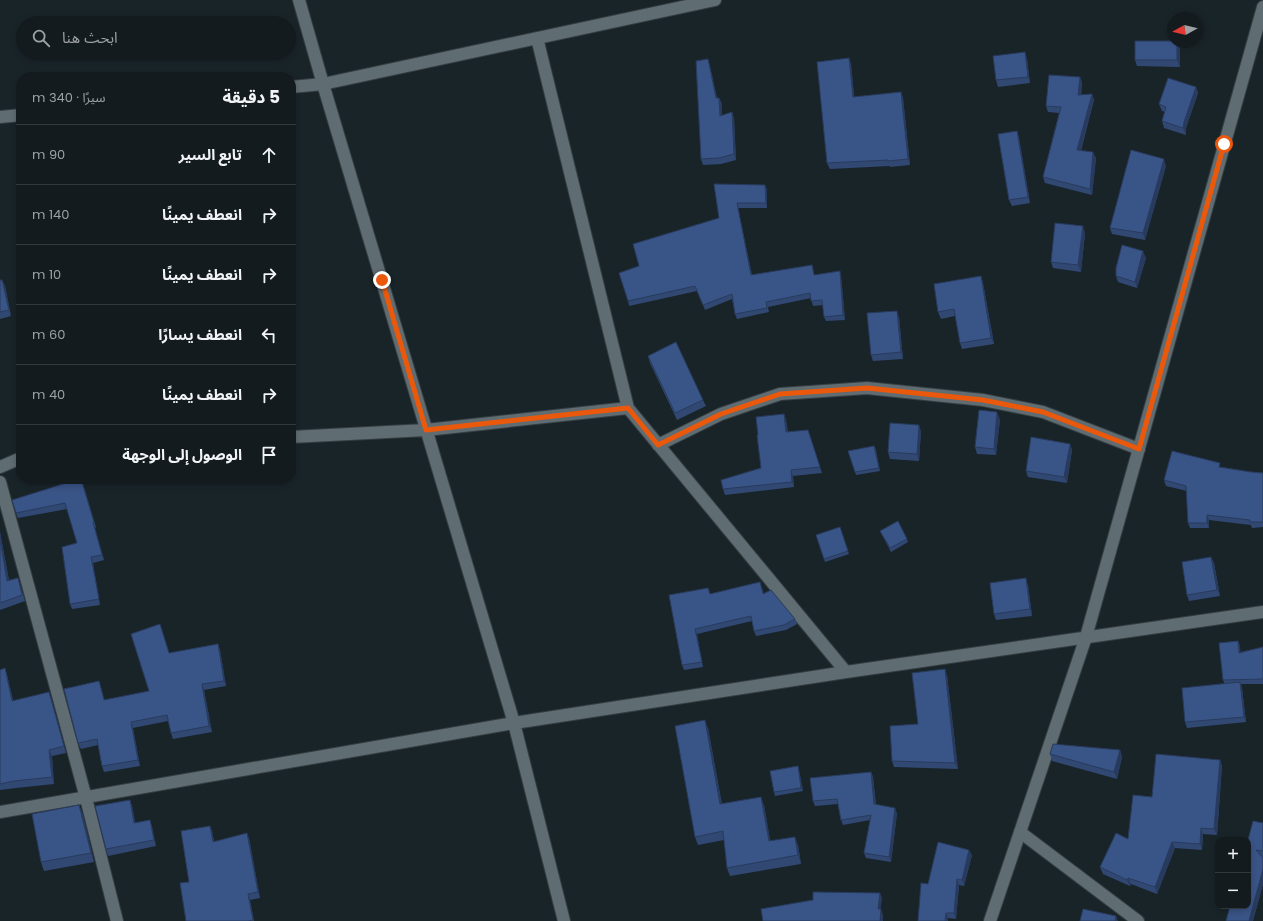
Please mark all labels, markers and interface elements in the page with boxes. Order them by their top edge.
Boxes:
north arrow [1167,12,1203,48]
search box [16,16,296,60]
icon: search [30,27,52,49]
text: ابحث هنا [62,27,118,48]
text: 5 دقيقة [223,85,280,109]
text: سيرًا · 340 m [32,88,106,107]
route start [1215,135,1233,153]
text: تابع السير [179,144,242,165]
icon: ahead [258,144,280,166]
text: 90 m [32,145,65,164]
text: انعطف يمينًا [162,204,242,225]
icon: right [258,204,280,226]
text: 140 m [32,205,69,224]
text: انعطف يمينًا [162,264,242,285]
icon: right [258,264,280,286]
text: 10 m [32,265,61,284]
route end [373,271,391,289]
text: انعطف يسارًا [158,324,242,345]
icon: left [258,324,280,346]
text: 60 m [32,325,65,344]
text: انعطف يمينًا [162,384,242,405]
icon: right [258,384,280,406]
text: 40 m [32,385,65,404]
text: الوصول إلى الوجهة [122,444,242,465]
icon: arrive [258,444,280,466]
map controls [1215,837,1251,909]
button: + [1215,837,1251,873]
button: − [1215,873,1251,909]

